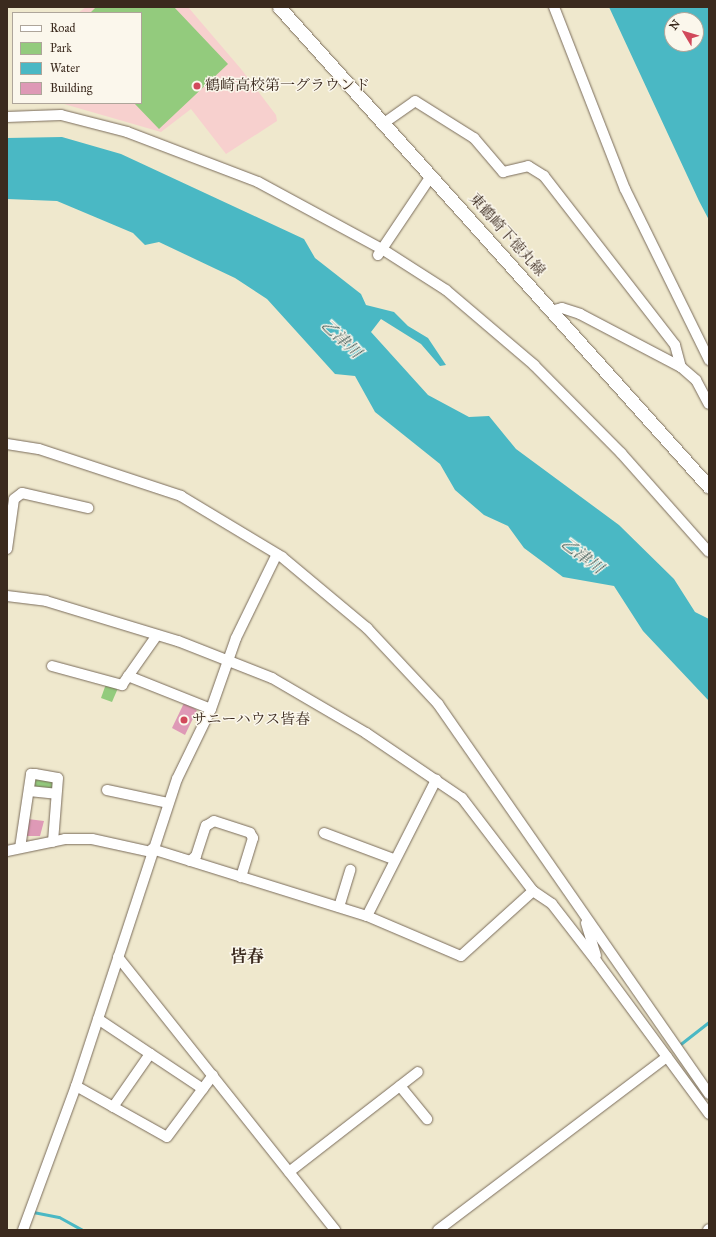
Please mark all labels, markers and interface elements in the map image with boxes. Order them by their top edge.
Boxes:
legend [12,12,142,104]
north arrow [664,12,704,52]
text: N [667,17,683,33]
text: Road [50,21,76,35]
text: Park [50,41,72,55]
text: Water [50,61,80,75]
place label: 鶴崎高校第一グラウンド [205,77,370,95]
text: Building [50,81,92,95]
marker: 鶴崎高校第一グラウンド [192,81,202,91]
street label: 東鶴崎下徳丸線 [465,190,549,280]
water label: 乙津川 [317,316,365,362]
water label: 乙津川 [557,534,607,578]
place label: サニーハウス皆春 [192,711,312,729]
marker: サニーハウス皆春 [179,715,189,725]
district label: 皆春 [230,947,264,967]

